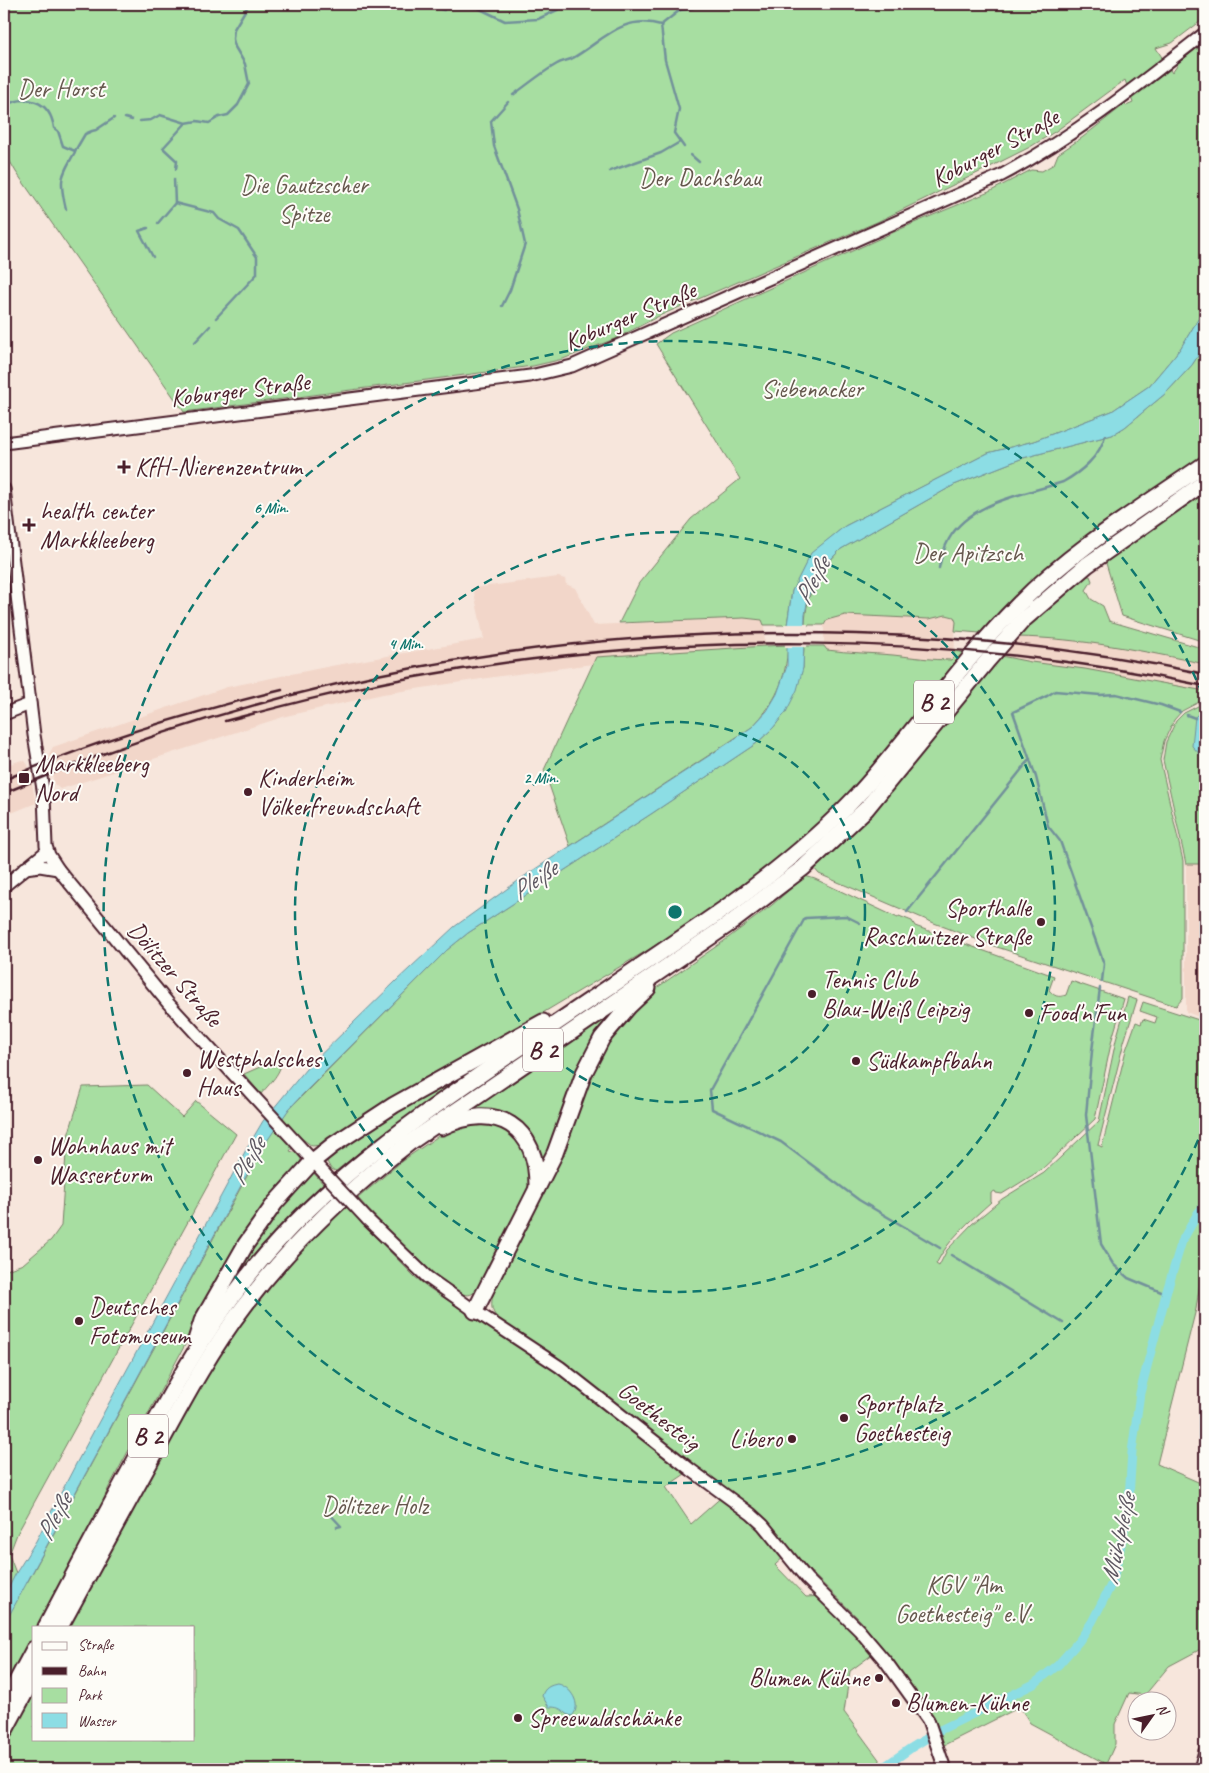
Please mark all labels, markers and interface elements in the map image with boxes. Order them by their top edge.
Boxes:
park label: Der Horst [18,73,107,105]
street label: Koburger Straße [926,100,1066,195]
park label: Der Dachsbau [639,162,762,194]
park label: Die Gautzscher Spitze [240,169,370,230]
street label: Koburger Straße [559,273,702,358]
street label: Koburger Straße [169,365,313,414]
park label: Siebenacker [761,373,865,405]
place label: KfH-Nierenzentrum [135,451,304,483]
marker: KfH-Nierenzentrum [117,460,131,474]
place label: health center Markkleeberg [40,495,155,556]
text: 6 Min. [254,499,289,518]
marker: health center Markkleeberg [22,518,36,532]
park label: Der Apitzsch [913,537,1024,569]
water label: Pleiße [786,548,840,610]
text: 4 Min. [389,635,424,654]
road number: B 2 [914,680,954,724]
place label: Markkleeberg Nord [35,748,150,809]
place label: Kinderheim Völkerfreundschaft [258,762,422,823]
text: 2 Min. [524,769,559,788]
marker: Markkleeberg Nord [17,771,31,785]
marker: Kinderheim Völkerfreundschaft [242,786,254,798]
water label: Pleiße [505,850,567,907]
place label: Sporthalle Raschwitzer Straße [863,892,1033,953]
centre of rings [666,903,684,921]
street label: Dölitzer Straße [121,915,231,1035]
marker: Sporthalle Raschwitzer Straße [1035,916,1047,928]
place label: Tennis Club Blau-Weiß Leipzig [822,964,971,1025]
marker: Tennis Club Blau-Weiß Leipzig [806,988,818,1000]
place label: Food'n'Fun [1039,997,1127,1029]
marker: Food'n'Fun [1023,1007,1035,1019]
road number: B 2 [523,1028,563,1072]
place label: Westphalsches Haus [197,1043,323,1104]
place label: Südkampfbahn [866,1045,993,1077]
marker: Südkampfbahn [850,1055,862,1067]
marker: Westphalsches Haus [181,1067,193,1079]
water label: Pleiße [221,1128,276,1190]
place label: Wohnhaus mit Wasserturm [48,1130,175,1191]
marker: Wohnhaus mit Wasserturm [32,1154,44,1166]
place label: Deutsches Fotomuseum [89,1291,192,1352]
marker: Deutsches Fotomuseum [73,1315,85,1327]
street label: Goethesteig [612,1374,708,1459]
place label: Sportplatz Goethesteig [854,1388,951,1449]
marker: Sportplatz Goethesteig [838,1412,850,1424]
road number: B 2 [128,1414,168,1458]
place label: Libero [730,1423,783,1455]
marker: Libero [786,1433,798,1445]
water label: Pleiße [28,1484,82,1546]
water label: Mühlpleiße [1092,1487,1145,1587]
park label: Dölitzer Holz [322,1490,430,1522]
park label: KGV "Am Goethesteig" e.V. [895,1569,1033,1630]
legend [32,1626,195,1740]
text: Straße [78,1636,114,1655]
text: Bahn [78,1662,106,1681]
place label: Blumen Kühne [749,1662,871,1694]
marker: Blumen Kühne [873,1672,885,1684]
text: Park [78,1686,103,1705]
place label: Blumen-Kühne [906,1687,1030,1719]
north arrow [1126,1690,1176,1740]
marker: Blumen-Kühne [890,1697,902,1709]
text: N [1153,1701,1173,1719]
place label: Spreewaldschänke [528,1702,682,1734]
text: Wasser [78,1712,117,1731]
marker: Spreewaldschänke [512,1712,524,1724]

